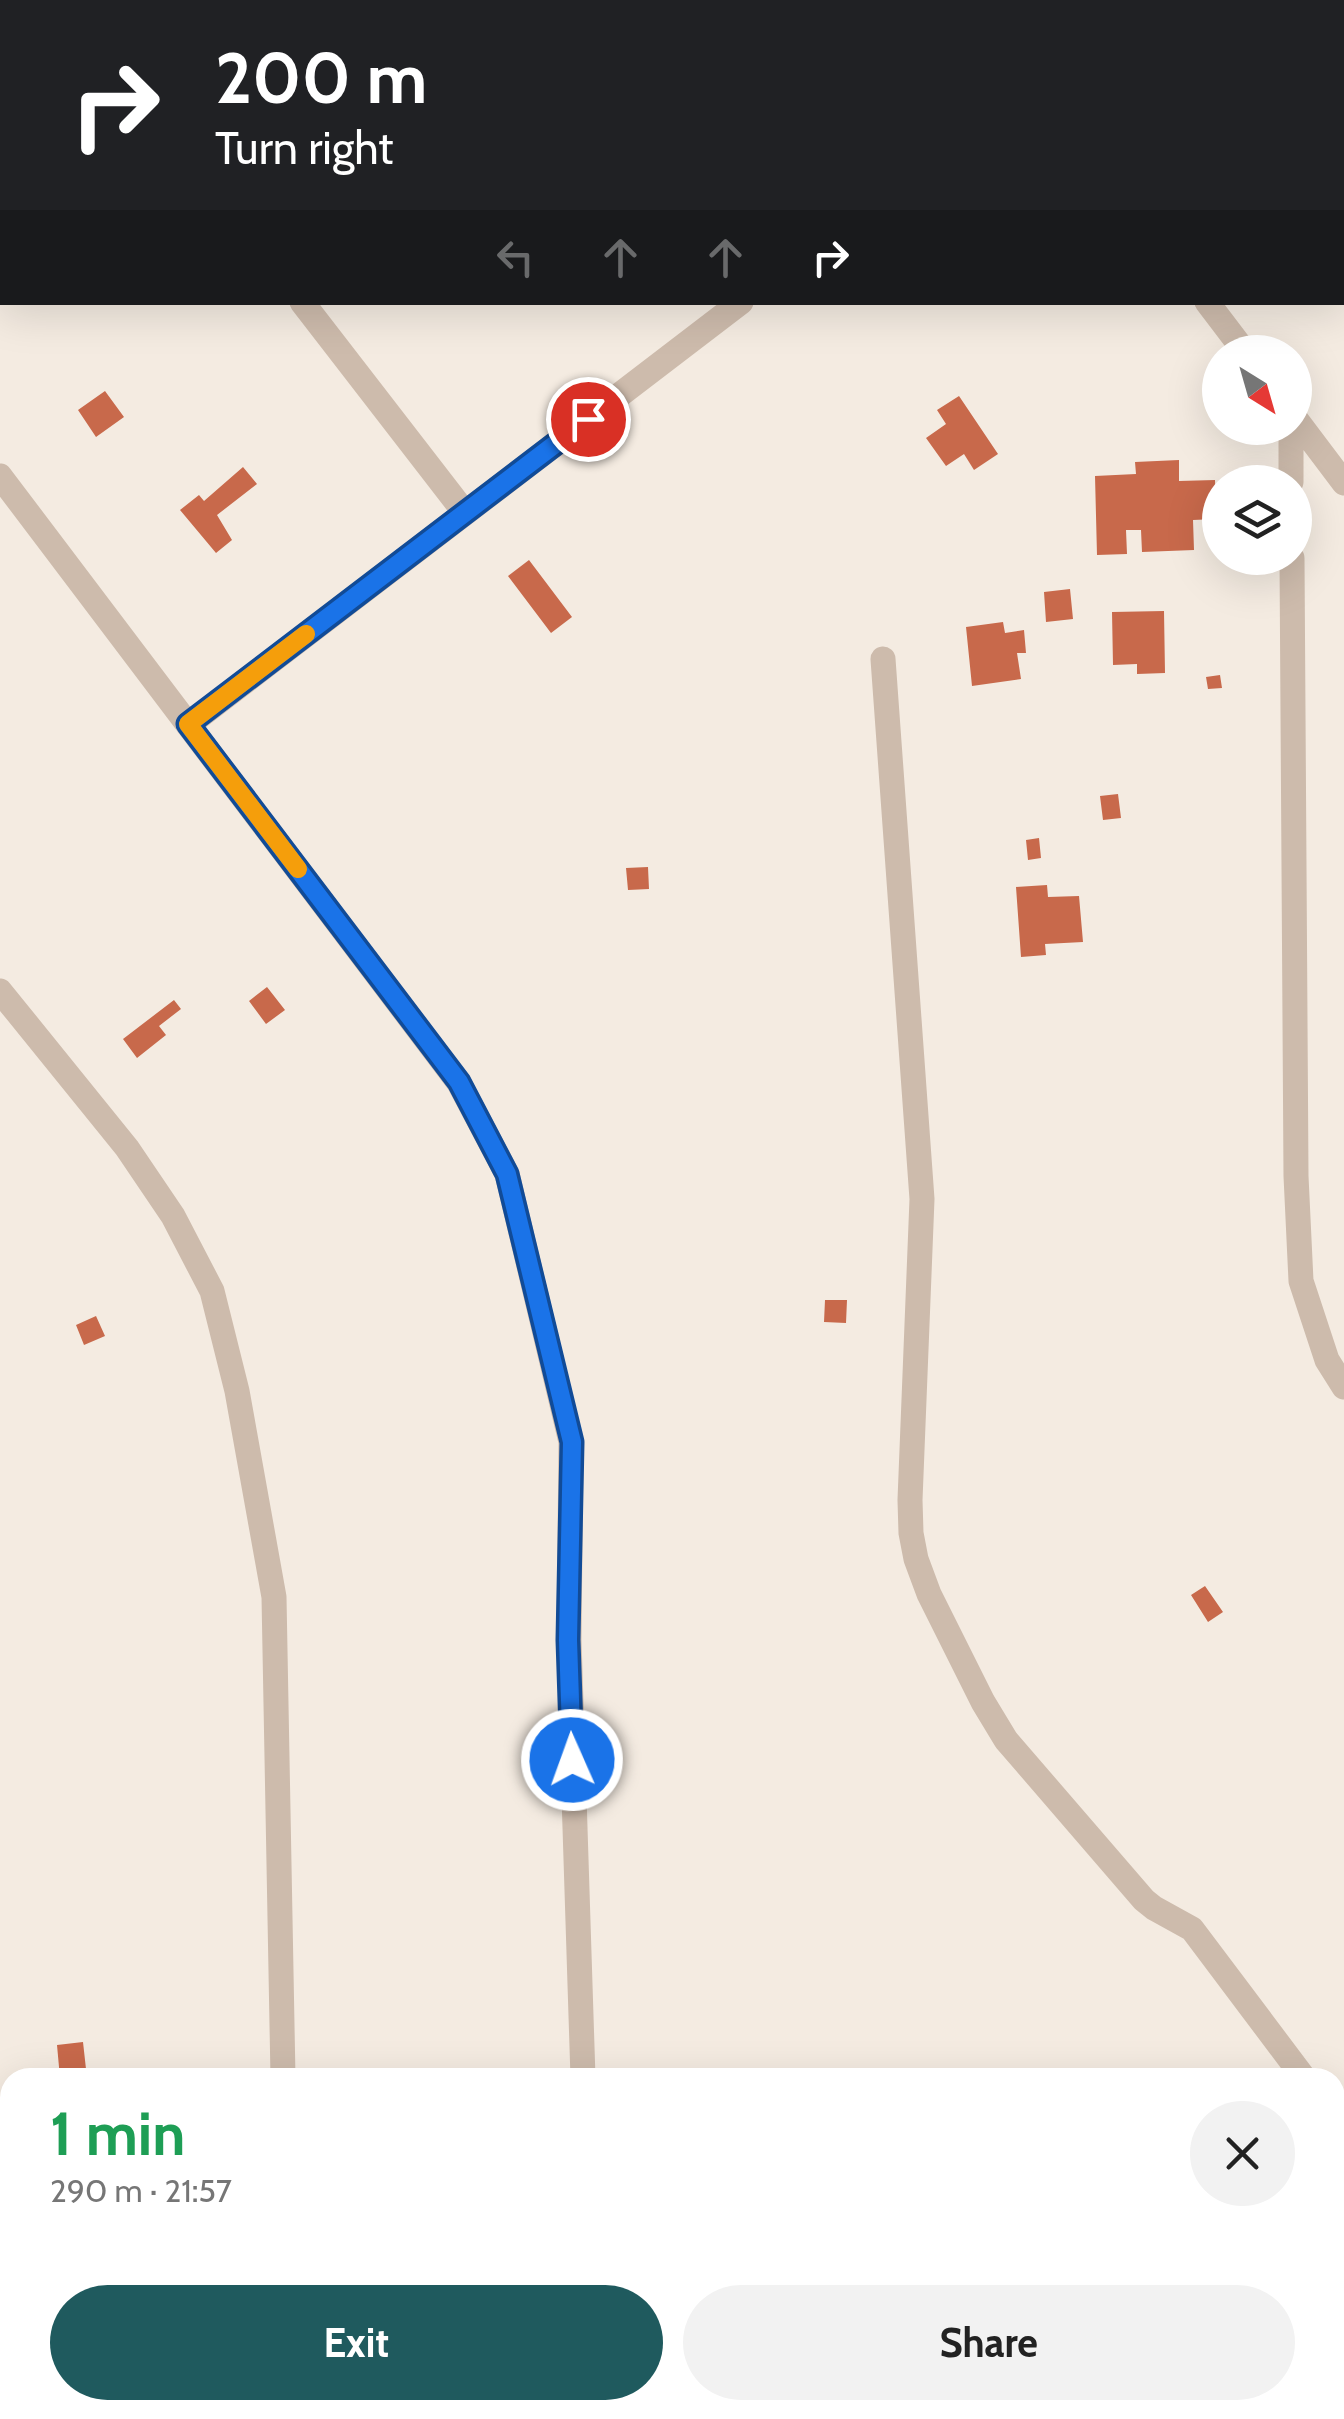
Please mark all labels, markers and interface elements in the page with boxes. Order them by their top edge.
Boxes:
text: 200 m [215,35,427,121]
icon: right [50,40,180,170]
text: Turn right [215,121,394,175]
icon: left [488,230,543,285]
icon: ahead [593,230,648,285]
icon: ahead [698,230,753,285]
icon: right [803,230,858,285]
north arrow [1202,335,1312,445]
map controls [1202,335,1312,575]
pin [546,377,631,462]
icon: arrive [561,392,616,447]
button: layers [1202,465,1312,575]
position arrow [520,1708,624,1812]
text: 1 min [50,2097,185,2170]
button: close [1190,2101,1295,2206]
text: 290 m · 21:57 [50,2171,232,2210]
button: Exit [50,2285,663,2400]
button: Share [683,2285,1295,2400]

